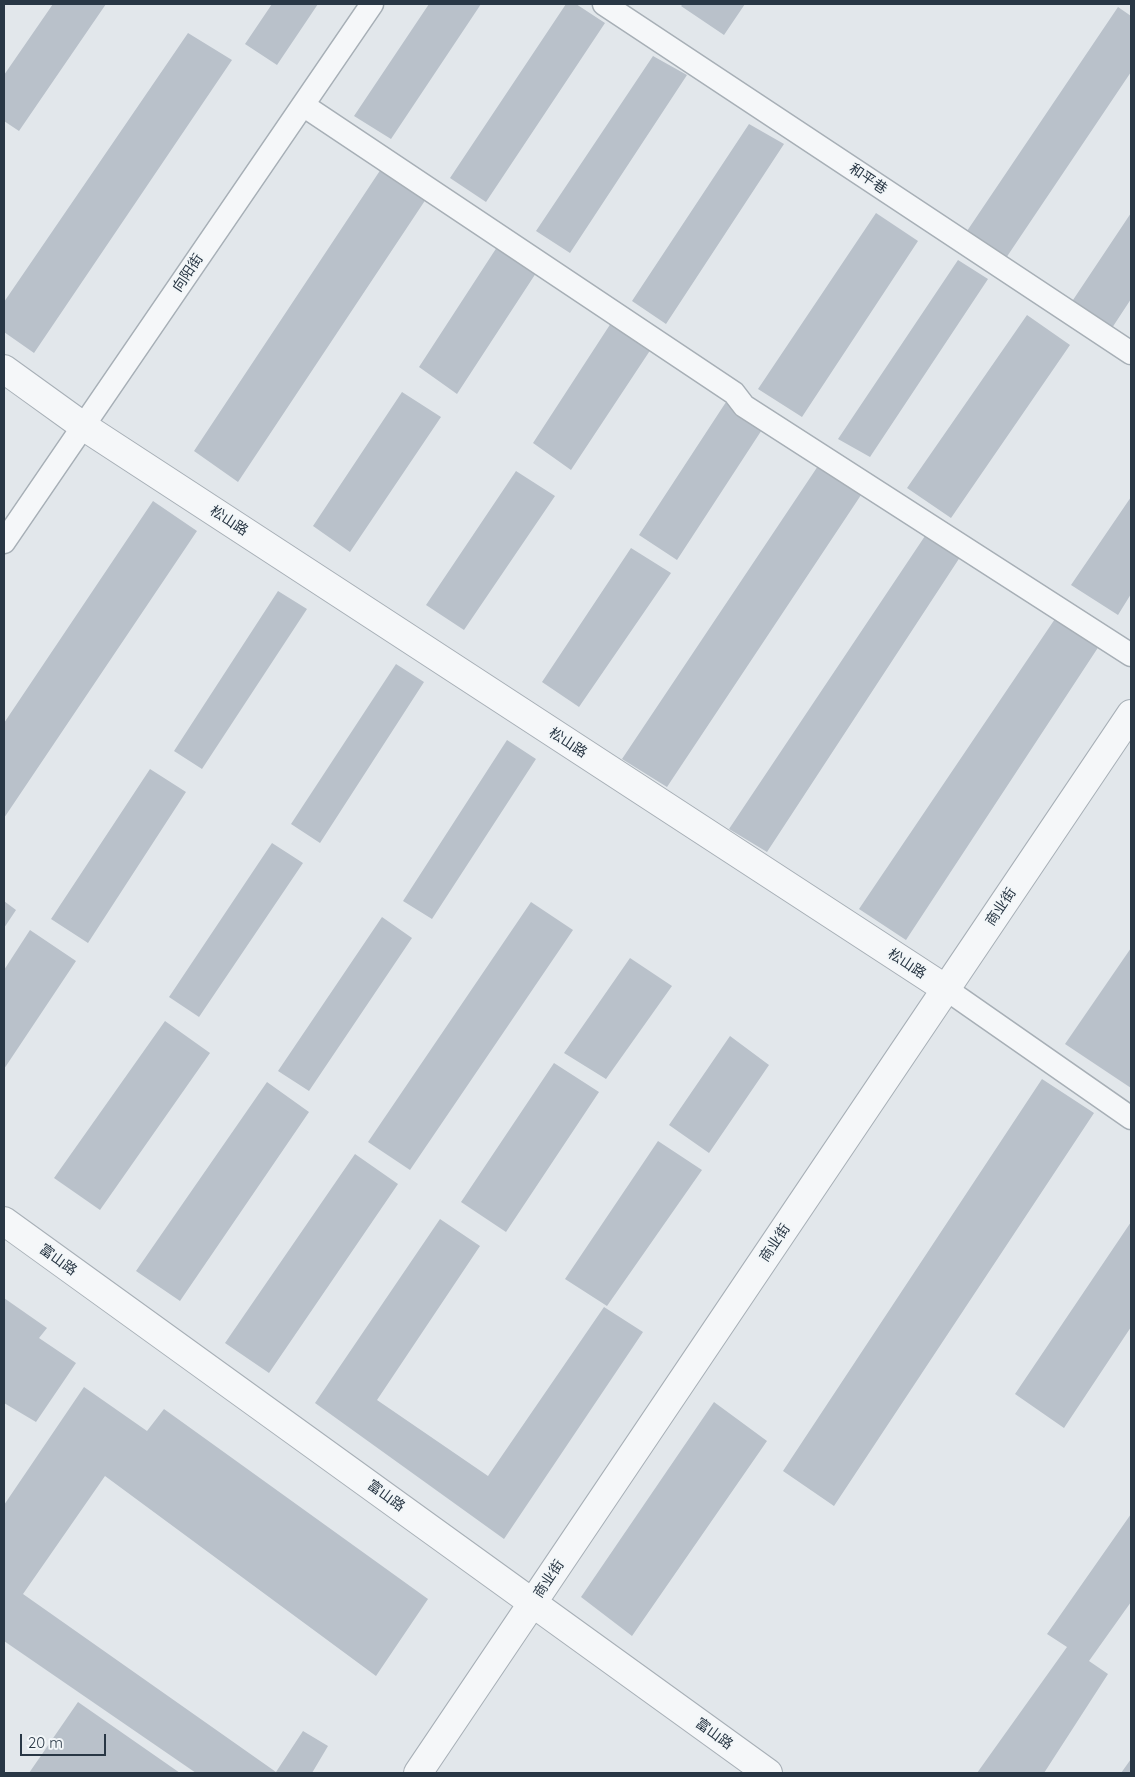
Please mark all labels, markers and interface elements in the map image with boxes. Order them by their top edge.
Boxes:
street label: 和平巷 [846,160,890,198]
street label: 向阳街 [169,251,207,295]
street label: 松山路 [207,503,251,539]
street label: 松山路 [546,725,590,761]
street label: 商业街 [982,885,1020,929]
street label: 松山路 [885,946,929,982]
street label: 商业街 [756,1221,794,1265]
street label: 富山路 [36,1241,80,1279]
street label: 富山路 [364,1477,408,1515]
street label: 商业街 [530,1557,568,1601]
street label: 富山路 [692,1715,736,1753]
scale bar [22,1724,109,1756]
text: 20 m [28,1733,63,1752]

